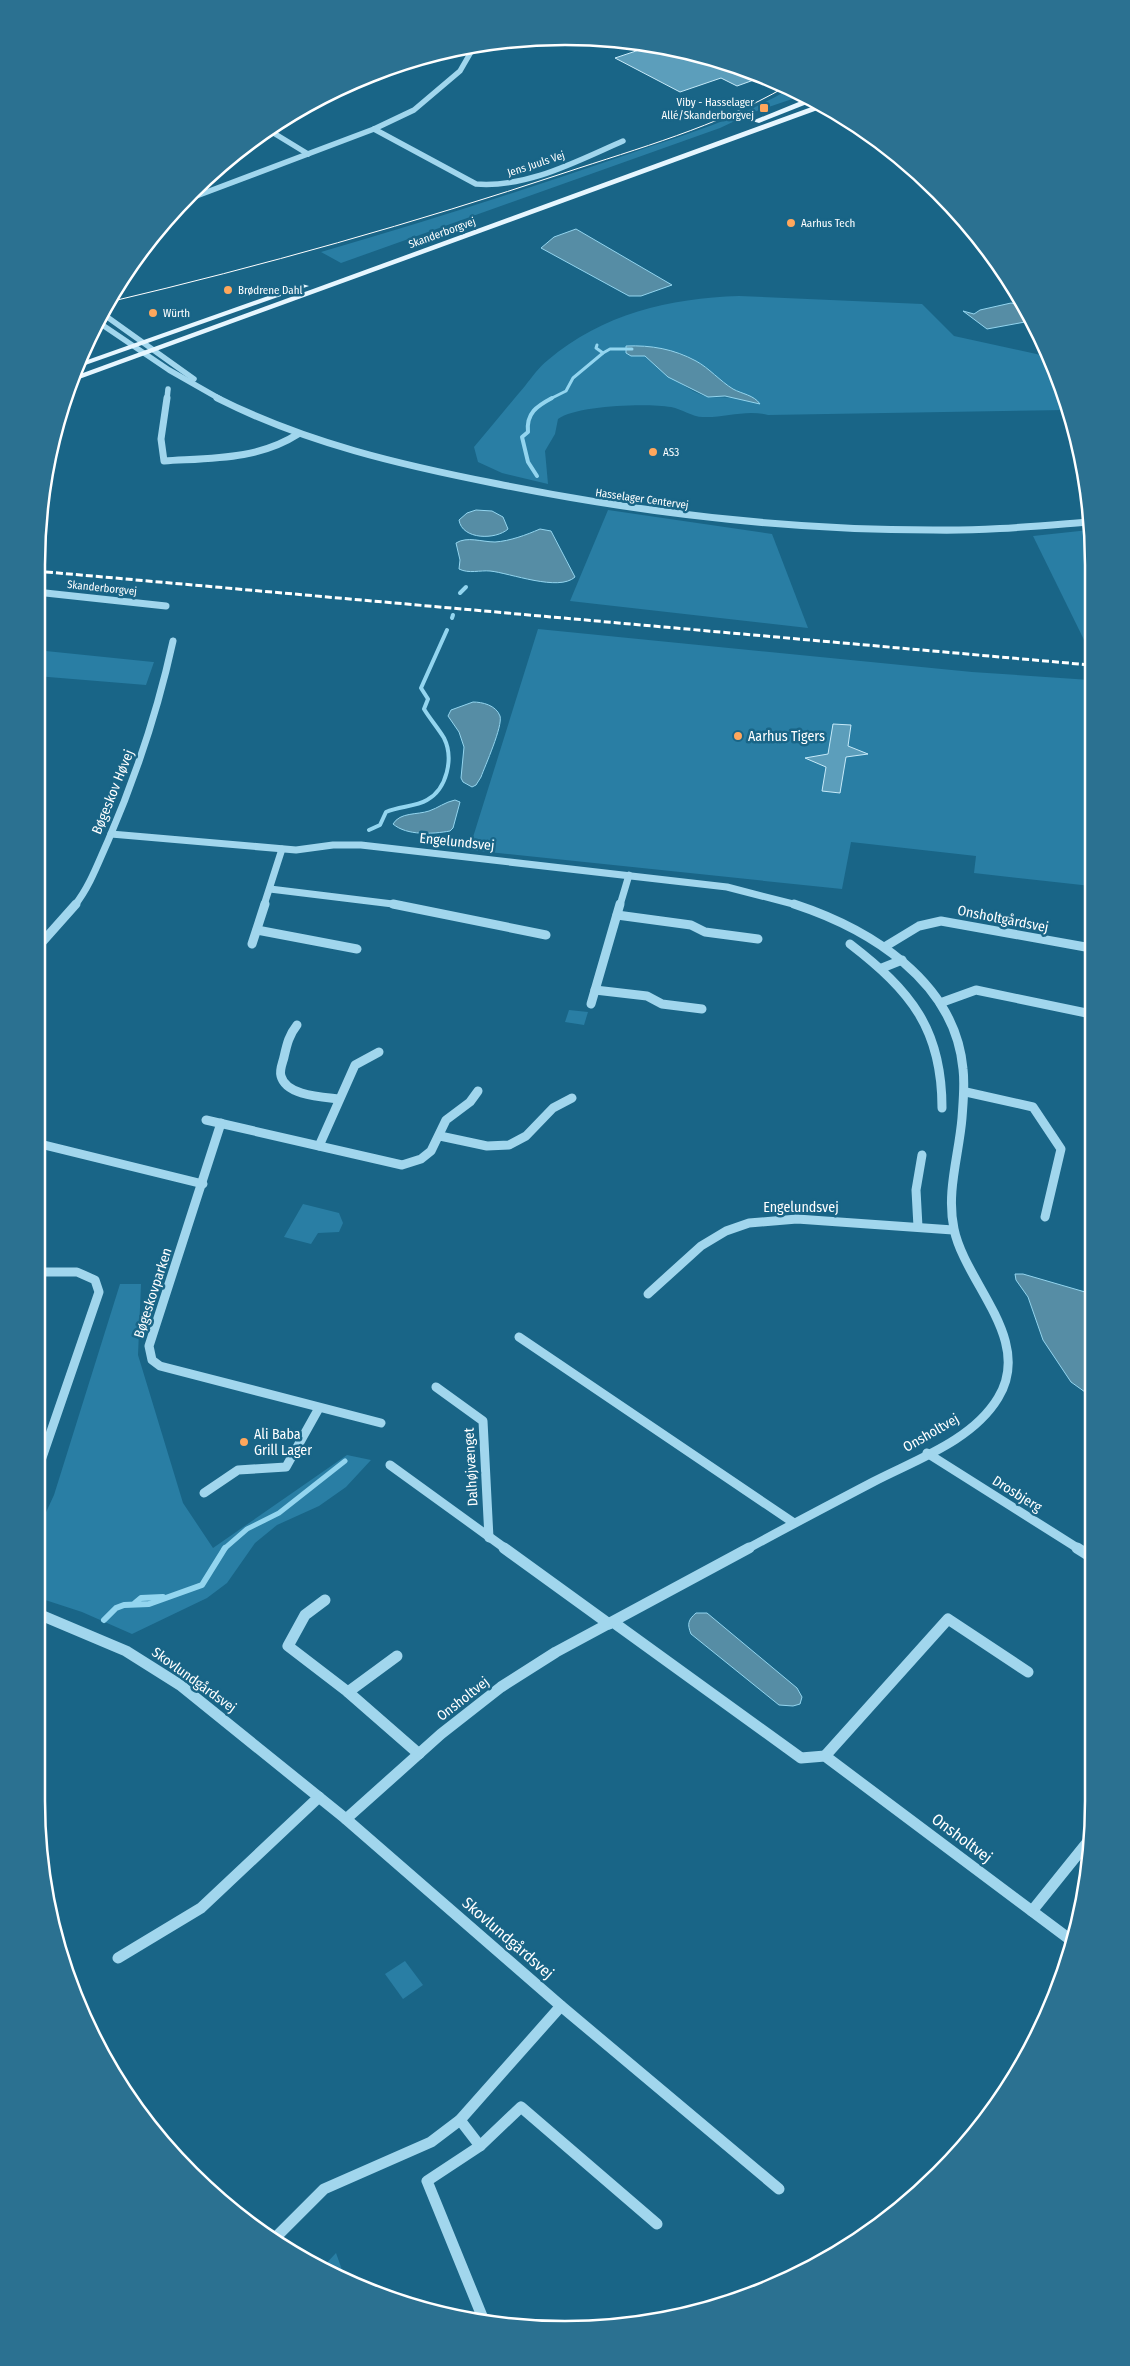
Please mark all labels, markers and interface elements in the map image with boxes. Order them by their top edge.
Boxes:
place label: Viby - Hasselager Allé/Skanderborgvej [662,96,754,122]
marker: Viby - Hasselager Allé/Skanderborgvej [758,102,770,114]
street label: Jens Juuls Vej [506,149,567,179]
street label: Skanderborgvej [407,215,477,251]
marker: Aarhus Tech [785,217,797,229]
place label: Aarhus Tech [801,217,855,230]
marker: Brødrene Dahl [222,284,234,296]
place label: Brødrene Dahl [238,284,302,297]
marker: Würth [147,307,159,319]
place label: Würth [163,307,190,320]
marker: AS3 [647,446,659,458]
place label: AS3 [663,446,679,459]
street label: Hasselager Centervej [595,486,690,512]
street label: Skanderborgvej [66,578,138,598]
place label: Aarhus Tigers [748,728,825,745]
marker: Aarhus Tigers [732,730,744,742]
street label: Bøgeskov Høvej [88,747,138,837]
street label: Engelundsvej [419,830,495,854]
street label: Onsholtgårdsvej [956,902,1050,936]
street label: Engelundsvej [763,1199,839,1216]
street label: Bøgeskovparken [130,1246,176,1340]
street label: Onsholtvej [900,1410,962,1456]
place label: Ali Baba Grill Lager [254,1426,312,1459]
street label: Dalhøjvænget [460,1427,482,1507]
marker: Ali Baba Grill Lager [238,1436,250,1448]
street label: Drosbjerg [989,1472,1045,1516]
street label: Skovlundgårdsvej [148,1644,240,1716]
street label: Onsholtvej [433,1673,493,1725]
street label: Onsholtvej [928,1809,996,1867]
street label: Skovlundgårdsvej [458,1893,558,1983]

